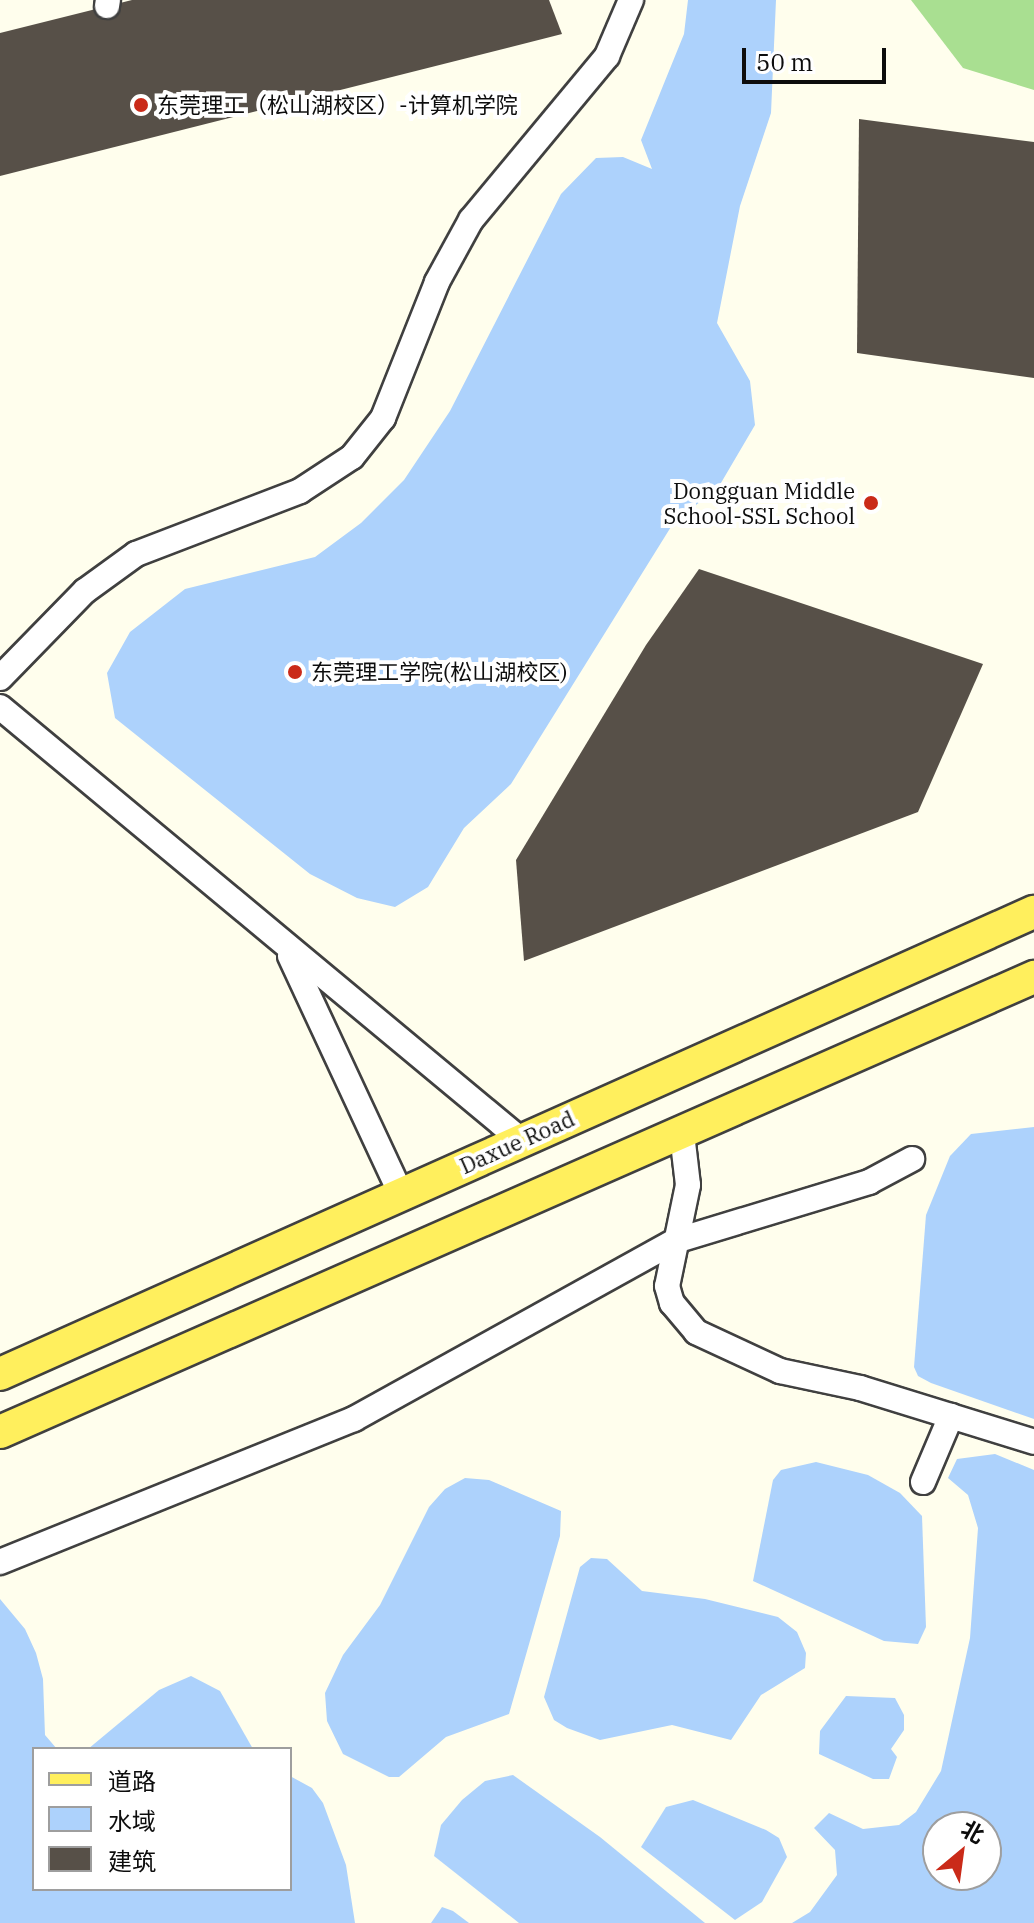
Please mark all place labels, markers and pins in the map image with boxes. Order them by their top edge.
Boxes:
place label: 东莞理工（松山湖校区）-计算机学院 [157,92,518,118]
marker: 东莞理工（松山湖校区）-计算机学院 [132,96,150,114]
place label: Dongguan Middle School-SSL School [664,477,855,528]
marker: Dongguan Middle School-SSL School [862,494,880,512]
place label: 东莞理工学院(松山湖校区) [311,659,567,685]
marker: 东莞理工学院(松山湖校区) [286,663,304,681]

